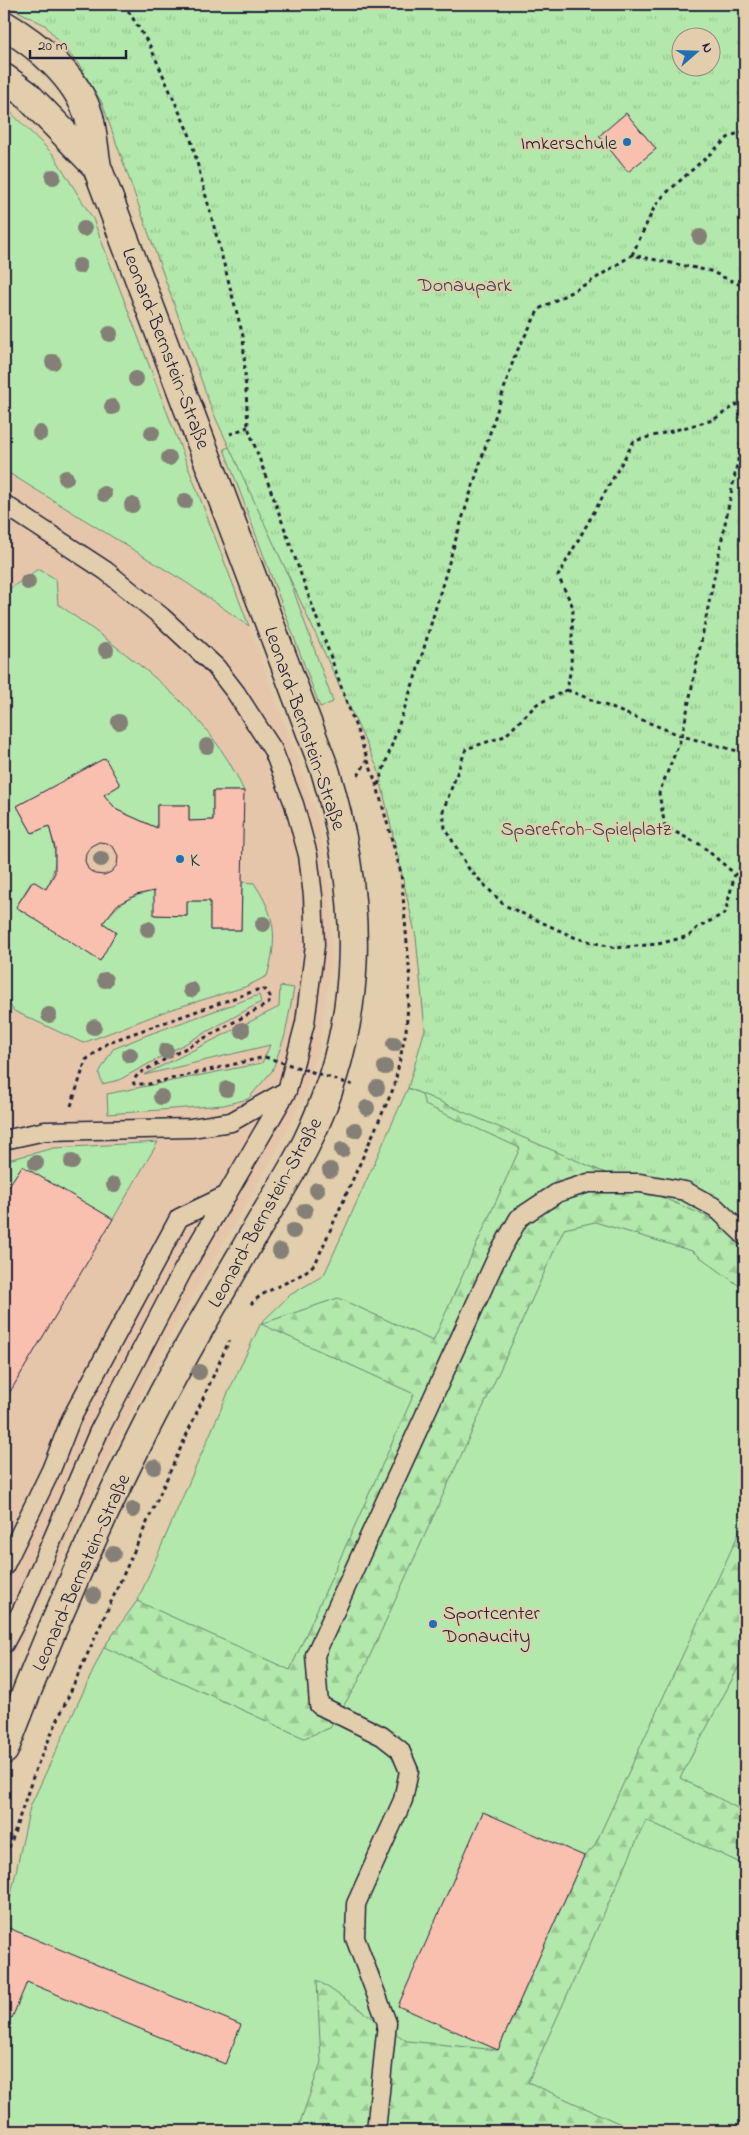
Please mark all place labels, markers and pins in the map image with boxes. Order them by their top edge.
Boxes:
place label: Imkerschule [521,130,617,159]
marker: Imkerschule [621,136,633,148]
place label: K [190,847,200,876]
marker: K [174,853,186,865]
place label: Sportcenter Donaucity [442,1600,540,1652]
marker: Sportcenter Donaucity [427,1618,439,1630]

